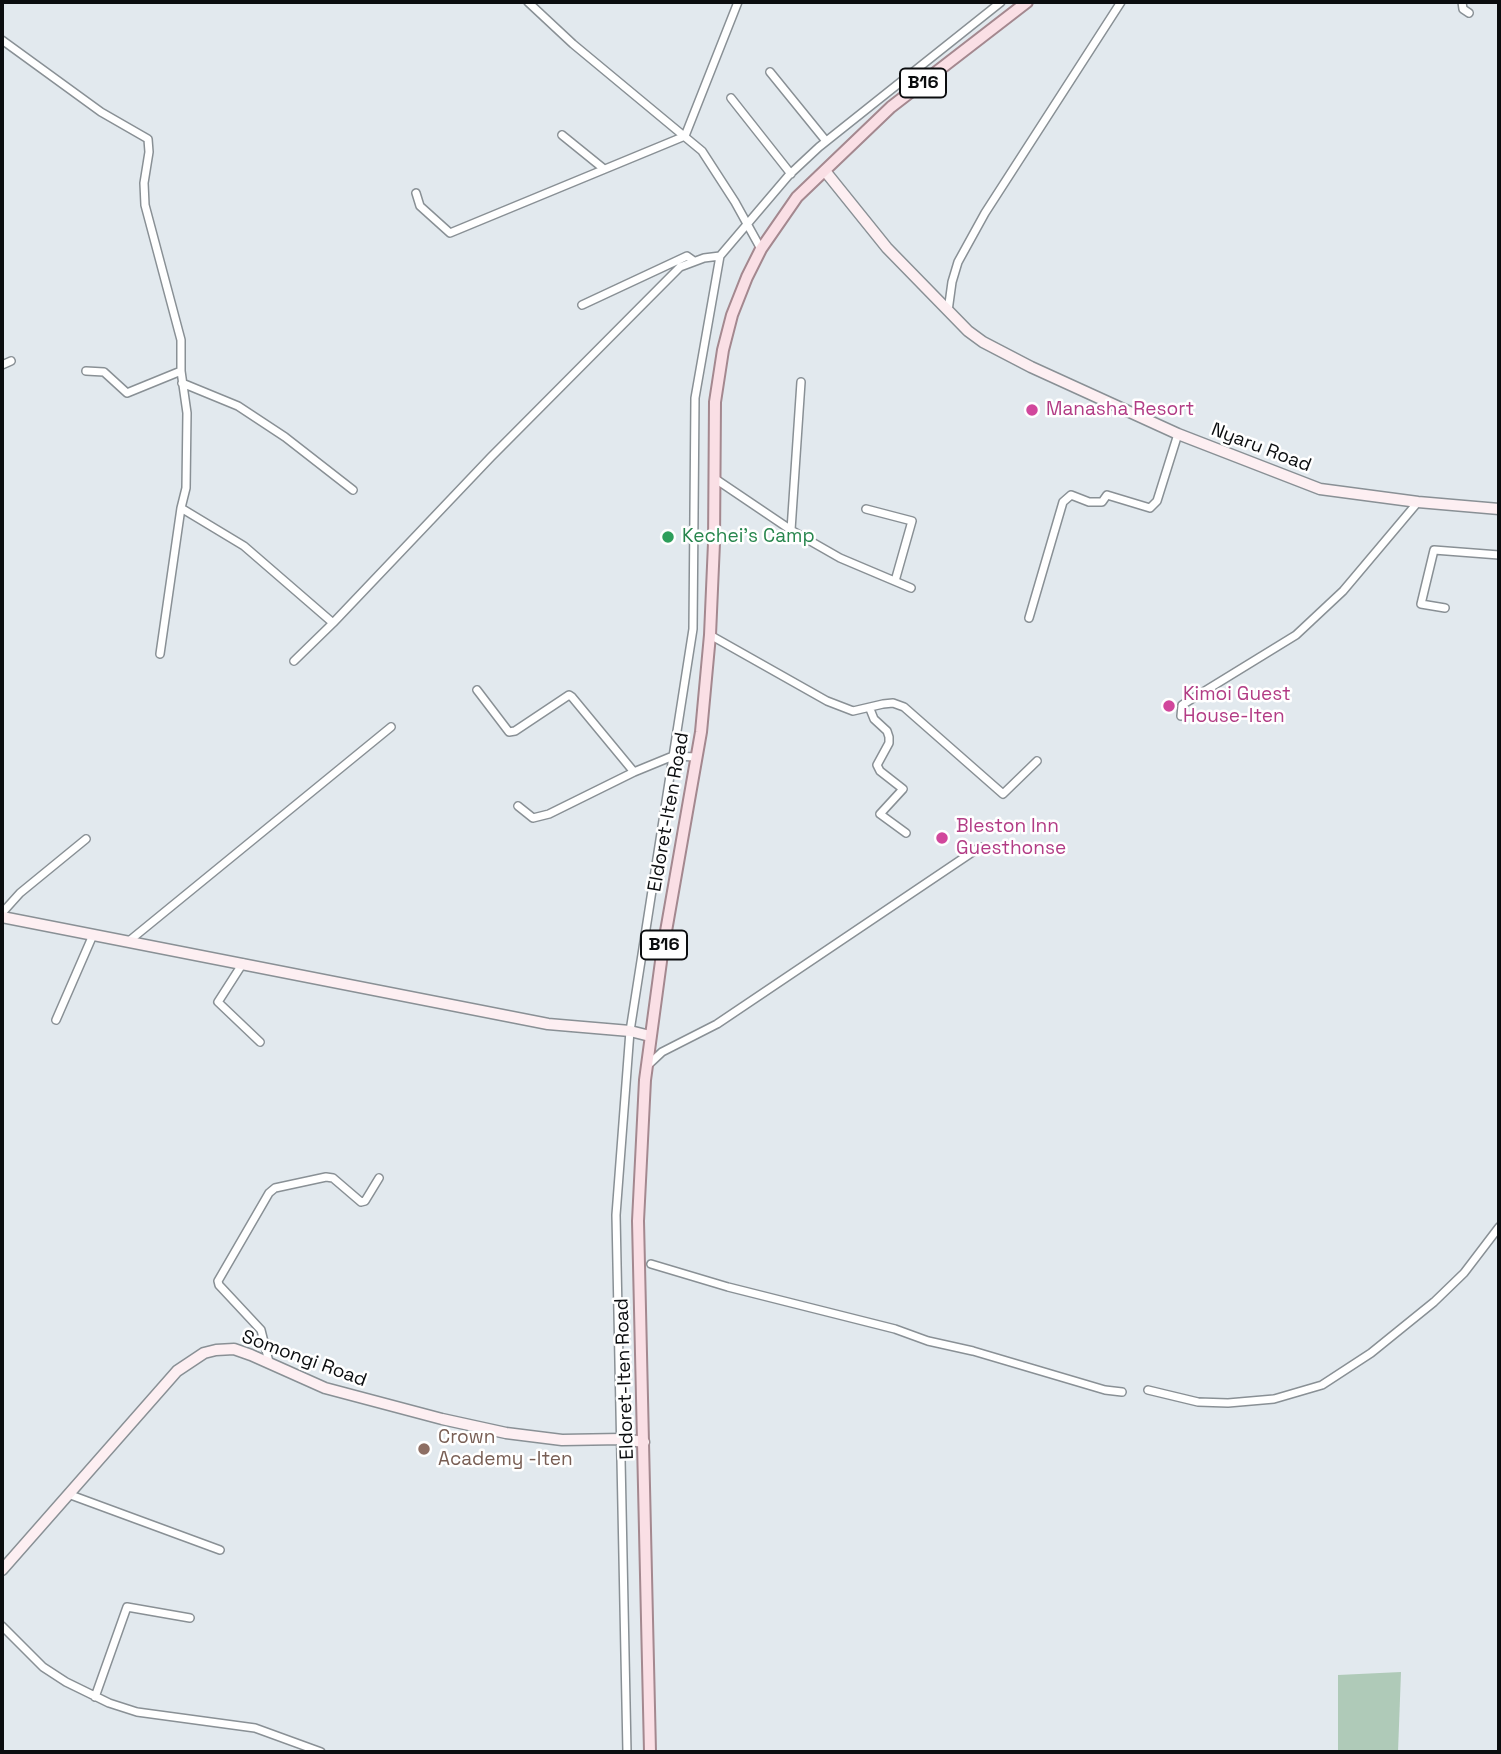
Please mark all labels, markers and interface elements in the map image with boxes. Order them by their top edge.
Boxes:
road number: B16 [900,68,946,98]
place label: Manasha Resort [1046,399,1194,421]
marker: Manasha Resort [1024,402,1040,418]
street label: Nyaru Road [1208,418,1314,478]
place label: Kechei's Camp [682,526,815,548]
marker: Kechei's Camp [660,529,676,545]
place label: Kimoi Guest House-Iten [1183,684,1291,728]
marker: Kimoi Guest House-Iten [1161,698,1177,714]
street label: Eldoret-Iten Road [644,730,694,894]
place label: Bleston Inn Guesthonse [956,816,1066,860]
marker: Bleston Inn Guesthonse [934,830,950,846]
road number: B16 [641,930,687,960]
street label: Eldoret-Iten Road [611,1298,639,1460]
street label: Somongi Road [238,1326,370,1392]
place label: Crown Academy -Iten [438,1427,573,1471]
marker: Crown Academy -Iten [416,1441,432,1457]

